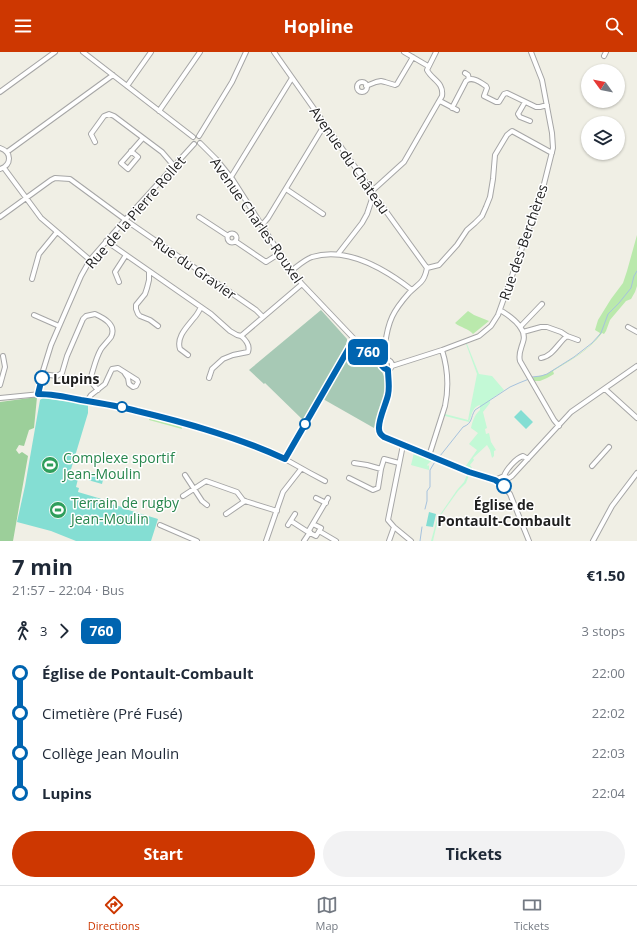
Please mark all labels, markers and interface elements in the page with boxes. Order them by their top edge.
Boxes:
text: Hopline [284,14,353,38]
icon: menu [12,15,34,37]
icon: search [603,15,625,37]
north arrow [581,64,625,108]
map controls [581,64,625,160]
street label: Avenue du Château [306,102,394,218]
button: layers [581,116,625,160]
street label: Rue de la Pierre Rollet [81,152,189,272]
street label: Avenue Charles Rouxel [206,153,308,287]
street label: Rue des Berchères [494,181,552,303]
street label: Rue du Gravier [150,232,241,304]
line badge: 760 [345,339,391,365]
text: 760 [356,342,380,361]
place label: Lupins [53,369,99,388]
marker: Lupins [34,370,50,386]
unlabelled marker [116,401,128,413]
unlabelled marker [299,418,311,430]
place label: Complexe sportif Jean-Moulin [61,448,176,483]
sports icon: Complexe sportif Jean-Moulin [40,455,60,475]
marker: Église de Pontault-Combault [496,478,512,494]
place label: Terrain de rugby Jean-Moulin [69,493,180,528]
place label: Église de Pontault-Combault [437,495,571,530]
sports icon: Terrain de rugby Jean-Moulin [48,500,68,520]
text: 7 min [12,551,73,581]
text: €1.50 [586,565,625,585]
text: 21:57 – 22:04 · Bus [12,581,124,599]
icon: walk [12,620,34,642]
icon: forward [53,620,75,642]
text: 760 [89,621,113,640]
text: 3 [40,622,47,640]
text: 3 stops [581,622,625,640]
text: Église de Pontault-Combault [42,663,253,683]
text: 22:00 [592,664,625,682]
text: Cimetière (Pré Fusé) [42,703,182,723]
text: 22:02 [592,704,625,722]
text: Collège Jean Moulin [42,743,179,763]
text: 22:03 [592,744,625,762]
text: Lupins [42,783,92,803]
text: 22:04 [592,784,625,802]
button: Start [12,831,315,877]
button: Tickets [323,831,625,877]
tab: Directions [88,894,140,933]
tab: Map [316,894,338,933]
tab: Tickets [514,894,549,933]

